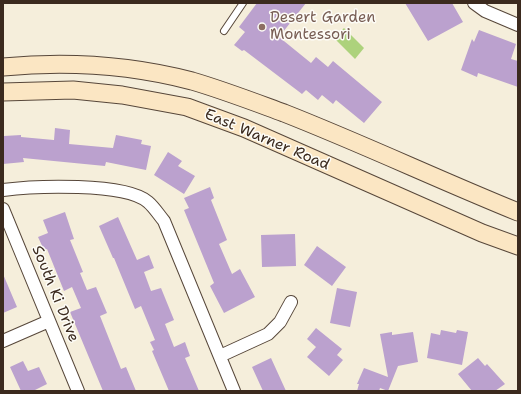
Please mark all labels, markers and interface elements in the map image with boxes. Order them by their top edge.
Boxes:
place label: Desert Garden Montessori [270,9,375,44]
marker: Desert Garden Montessori [257,22,267,32]
street label: East Warner Road [202,106,332,174]
street label: South Ki Drive [27,243,83,345]

